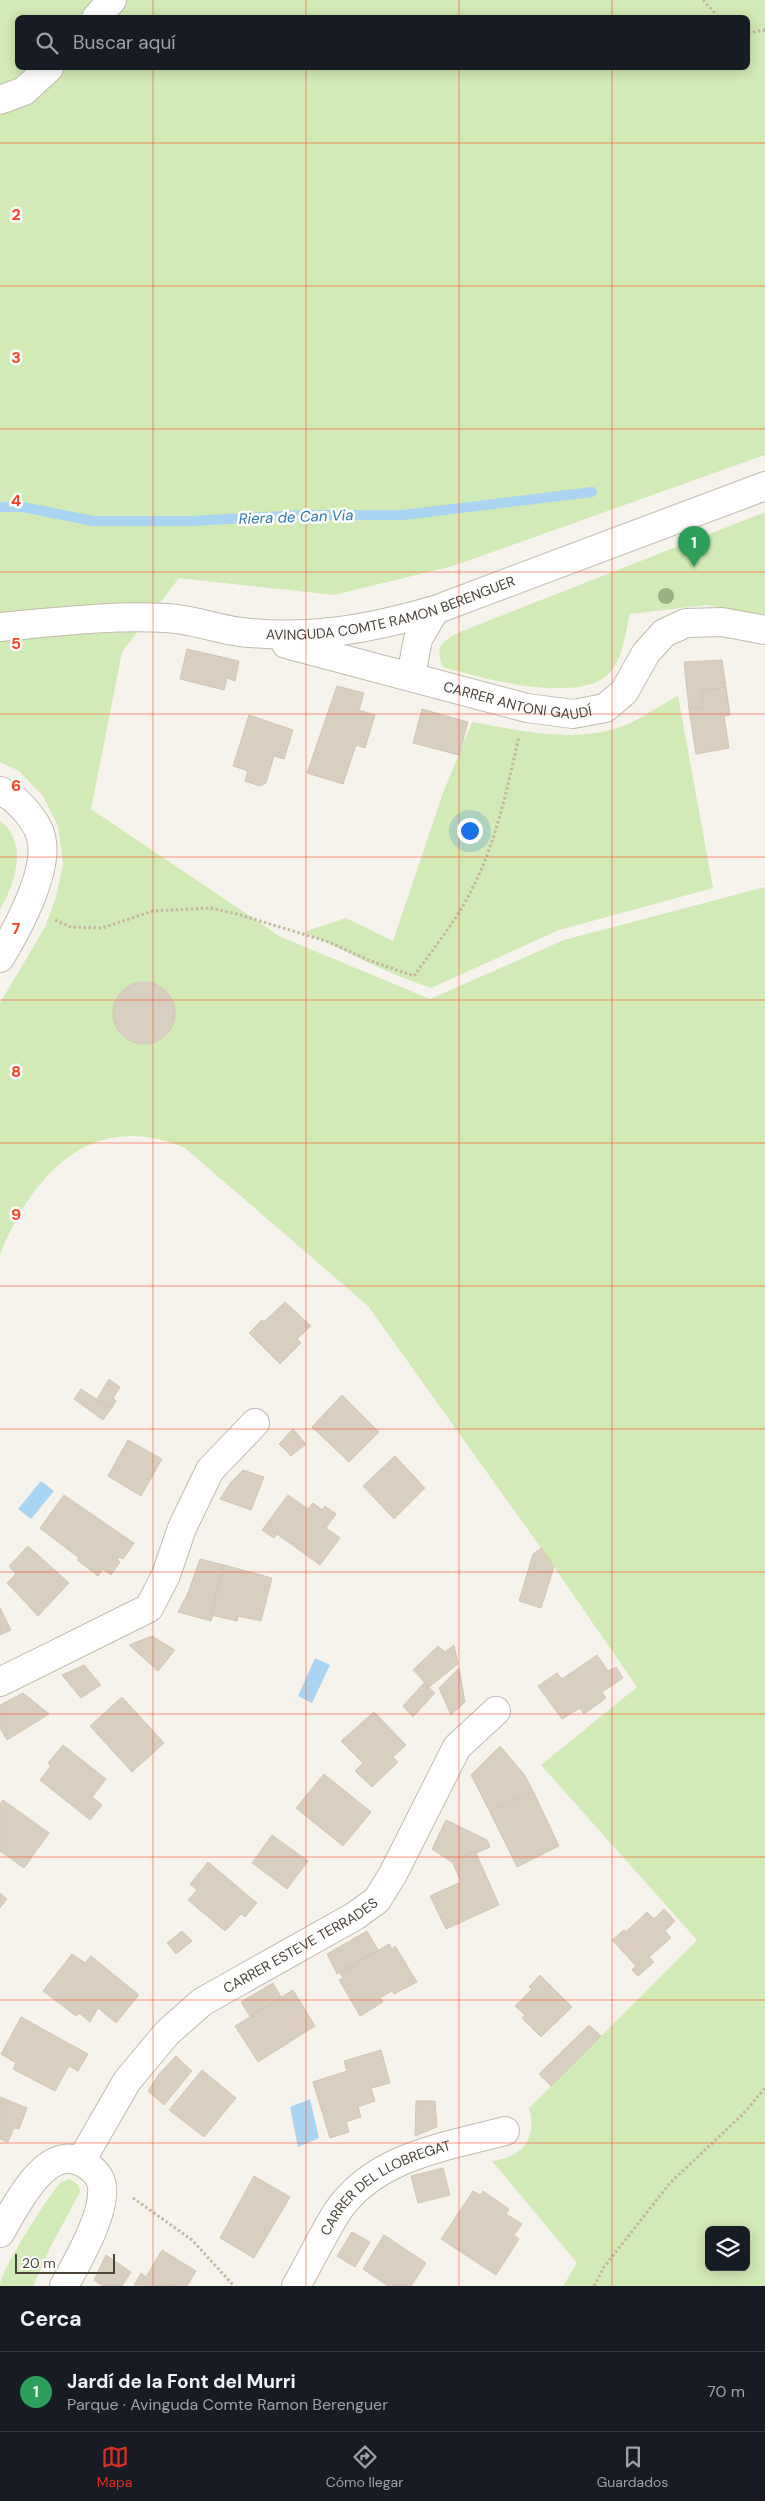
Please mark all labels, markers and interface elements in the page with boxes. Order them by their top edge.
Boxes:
search box [15,15,750,70]
icon: search [33,29,61,57]
text: Buscar aquí [73,30,176,55]
text: 2 [11,204,21,225]
text: 3 [11,347,21,368]
text: 4 [11,490,21,511]
water label: Riera de Can Via [238,505,354,529]
pin: 1 [678,526,710,567]
street label: AVINGUDA COMTE RAMON BERENGUER [266,572,517,644]
text: 5 [11,633,21,654]
street label: CARRER ANTONI GAUDÍ [442,677,594,723]
text: 6 [11,775,21,796]
your location [457,818,483,844]
text: 7 [12,918,21,939]
text: 8 [11,1061,21,1082]
text: 9 [11,1204,21,1225]
street label: CARRER ESTEVE TERRADES [220,1894,381,1997]
street label: CARRER DEL LLOBREGAT [316,2136,453,2239]
map controls [705,2226,750,2271]
button: layers [705,2226,750,2271]
scale bar [15,2251,115,2274]
text: 20 m [22,2254,56,2272]
text: Cerca [20,2305,82,2333]
text: Jardí de la Font del Murri [67,2369,296,2394]
text: 1 [33,2381,39,2402]
text: 70 m [707,2381,745,2402]
text: Parque · Avinguda Comte Ramon Berenguer [67,2394,388,2415]
tab: Mapa [97,2443,132,2491]
tab: Cómo llegar [326,2443,403,2491]
tab: Guardados [597,2443,668,2491]

